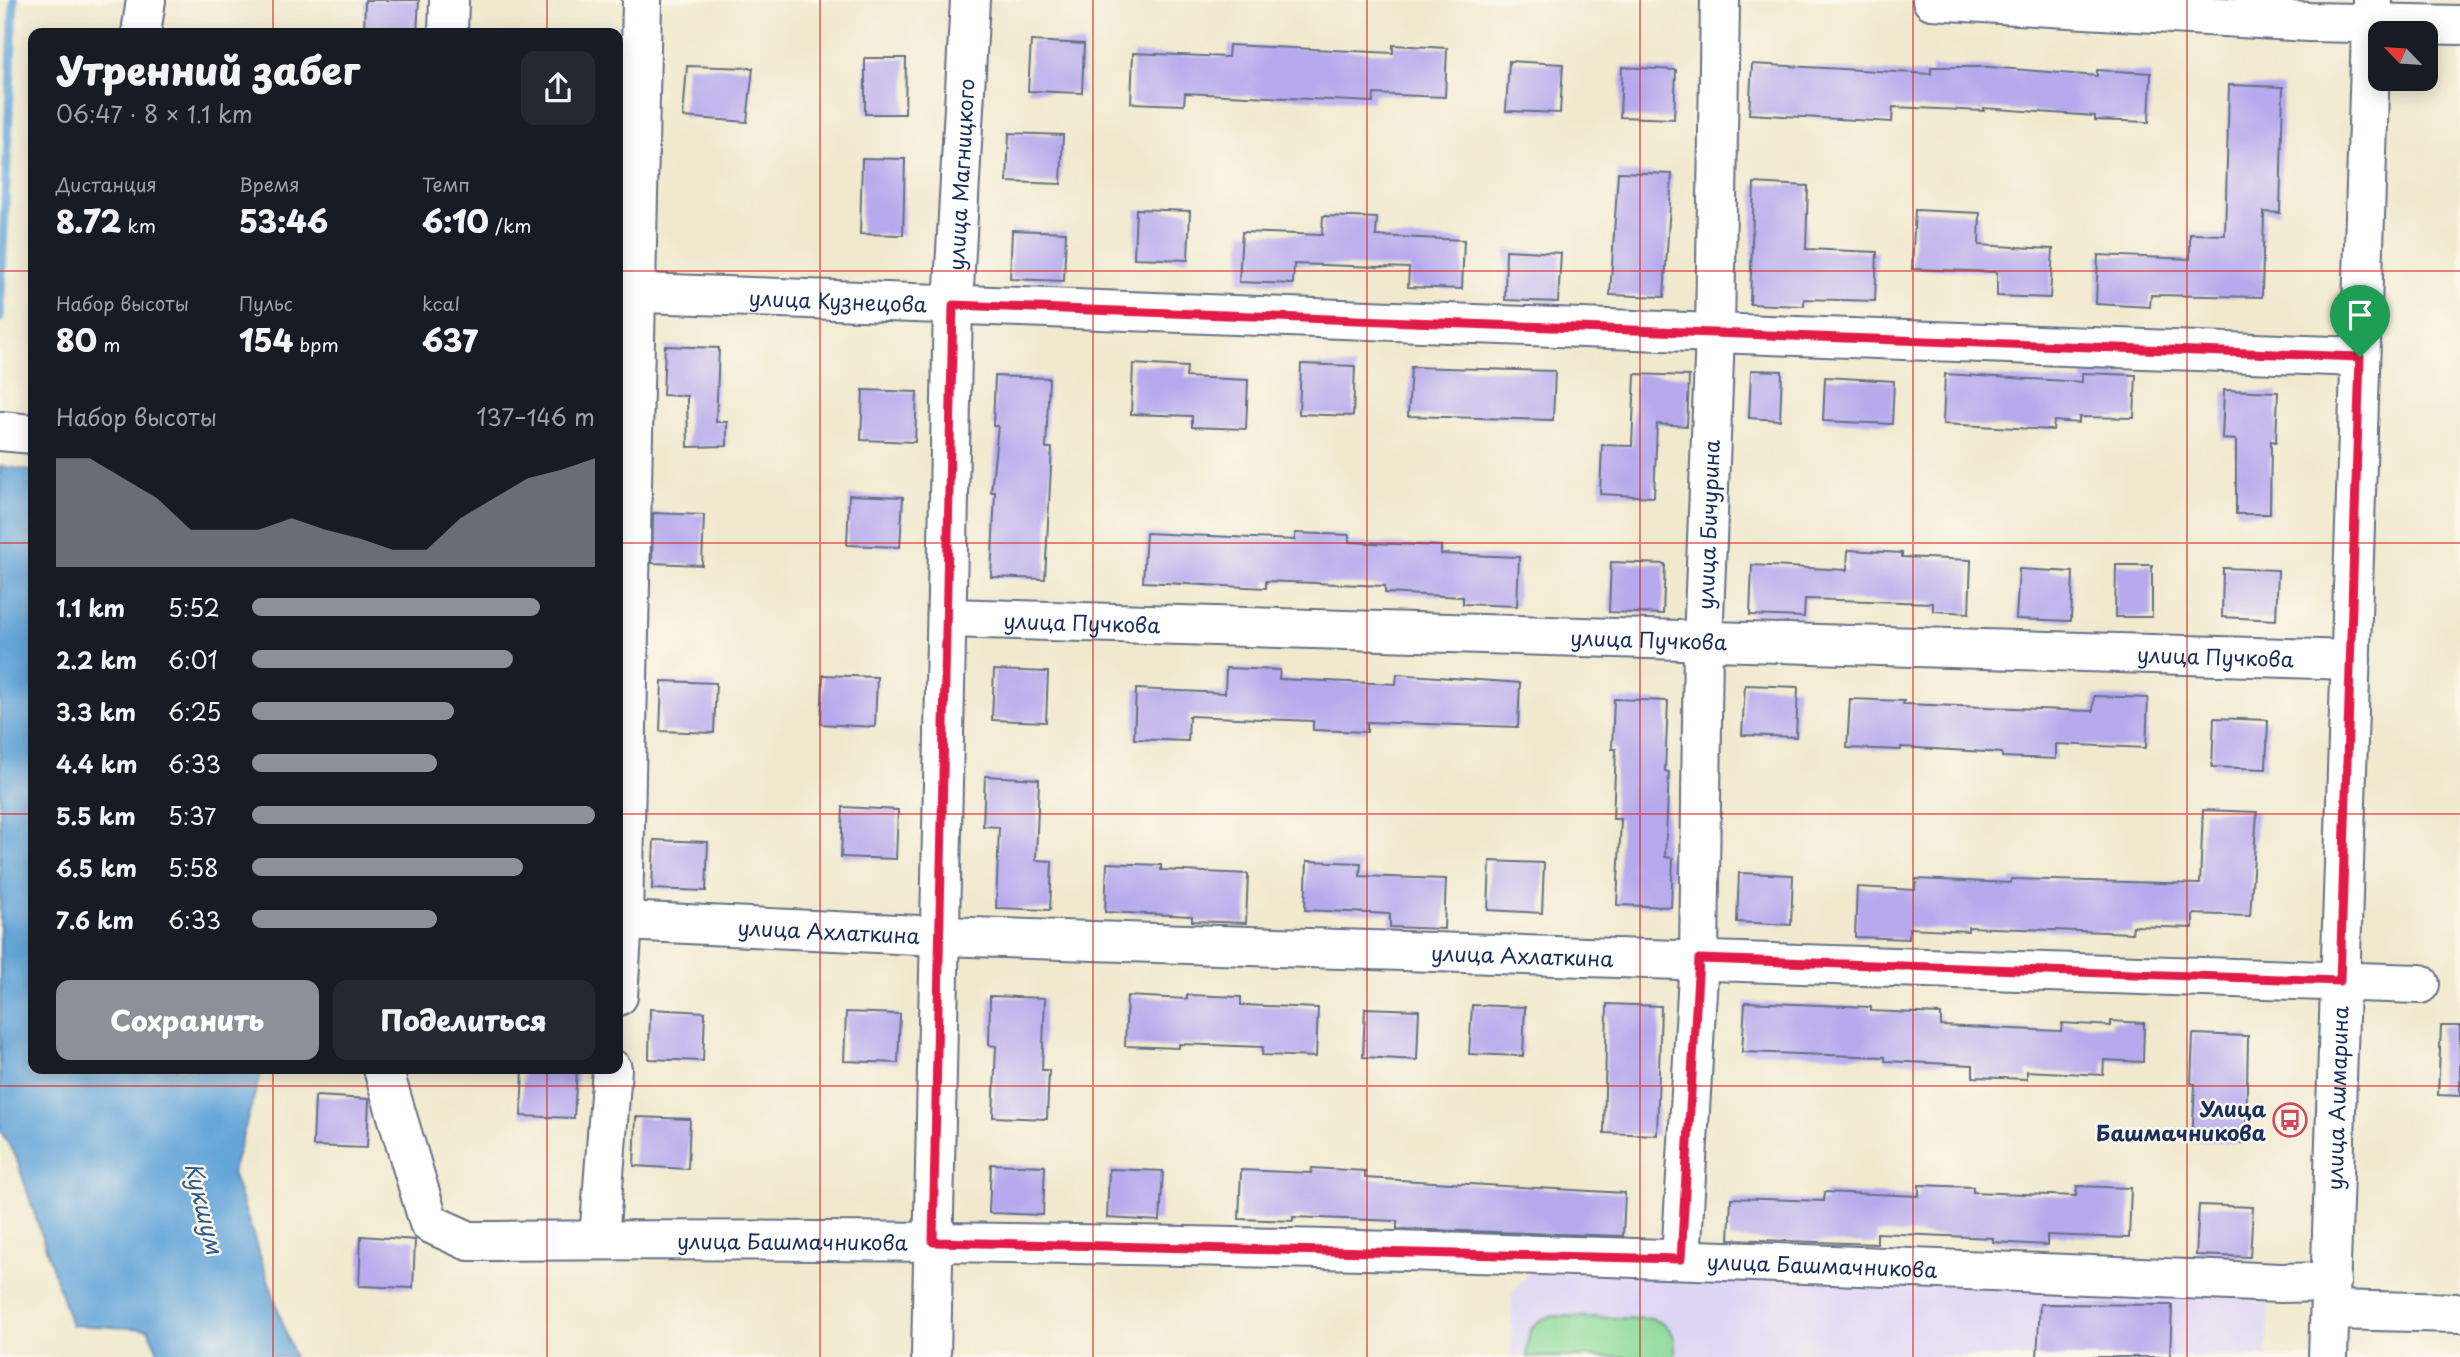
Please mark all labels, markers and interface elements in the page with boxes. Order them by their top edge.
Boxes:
north arrow [2368,21,2438,91]
map controls [2368,21,2438,91]
text: Утренний забег [56,41,360,98]
button: share [521,51,595,125]
street label: улица Магницкого [939,77,982,271]
text: 06:47 · 8 × 1.1 km [56,96,253,131]
text: Дистанция [56,170,157,198]
text: Время [239,170,300,198]
text: Темп [422,170,470,198]
text: 8.72 [56,198,121,243]
text: 53:46 [239,198,328,243]
text: 6:10 [422,198,489,243]
text: km [121,211,156,239]
text: /km [489,211,531,239]
street label: улица Кузнецова [748,281,928,320]
pin [2330,285,2390,357]
text: Набор высоты [56,289,189,317]
text: Пульс [239,289,293,317]
text: kcal [422,289,460,317]
icon: arrive [2341,296,2379,334]
text: 80 [56,317,97,362]
text: 154 [239,317,293,362]
text: 637 [422,317,478,362]
text: m [97,330,121,358]
text: bpm [293,330,339,358]
text: Набор высоты [56,399,217,434]
text: 137–146 m [476,399,595,434]
street label: улица Бичурина [1688,438,1727,610]
text: 1.1 km [56,590,125,625]
text: 5:52 [168,590,220,625]
street label: улица Пучкова [1003,604,1161,640]
street label: улица Пучкова [1570,621,1728,657]
street label: улица Пучкова [2137,638,2294,674]
text: 2.2 km [56,642,137,677]
text: 6:01 [168,642,218,677]
text: 3.3 km [56,694,136,729]
text: 6:25 [168,694,221,729]
text: 4.4 km [56,746,137,781]
text: 6:33 [168,746,221,781]
text: 5.5 km [56,798,136,833]
text: 5:37 [168,798,216,833]
text: 6.5 km [56,850,137,885]
text: 5:58 [168,850,219,885]
text: 7.6 km [56,902,134,937]
text: 6:33 [168,902,221,937]
street label: улица Ахлаткина [737,910,921,951]
street label: улица Ахлаткина [1431,936,1615,974]
button: Сохранить [56,980,319,1060]
button: Поделиться [333,980,595,1060]
street label: улица Ашмарина [2317,1005,2355,1191]
place label: Улица Башмачникова [2096,1092,2266,1148]
bus stop icon: Улица Башмачникова [2271,1101,2309,1139]
water label: Кукшум [177,1158,233,1258]
street label: улица Башмачникова [677,1224,908,1258]
street label: улица Башмачникова [1706,1244,1938,1285]

